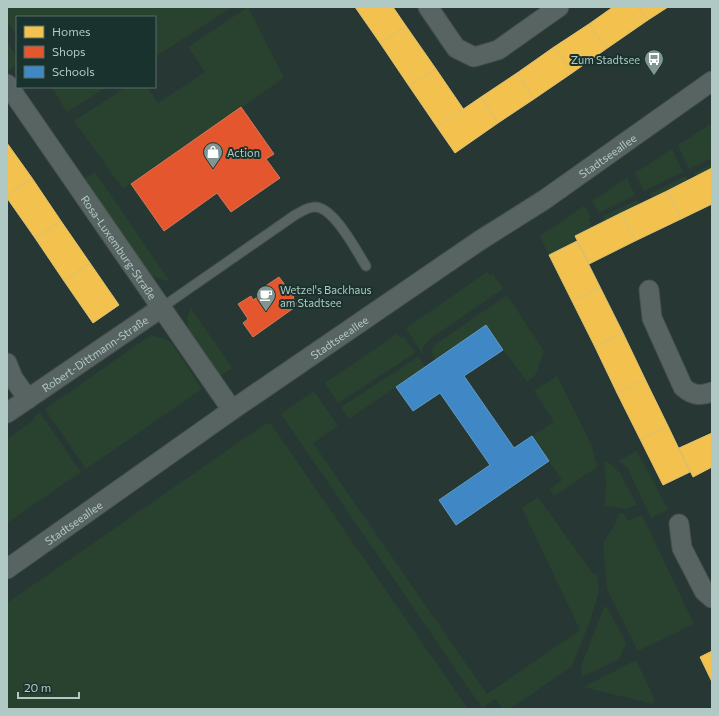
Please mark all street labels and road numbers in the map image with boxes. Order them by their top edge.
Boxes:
street label: Stadtseeallee [576,130,638,180]
street label: Rosa-Luxemburg-Straße [79,193,160,302]
street label: Robert-Dittmann-Straße [39,312,150,394]
street label: Stadtseeallee [307,312,370,361]
street label: Stadtseeallee [42,497,104,547]

